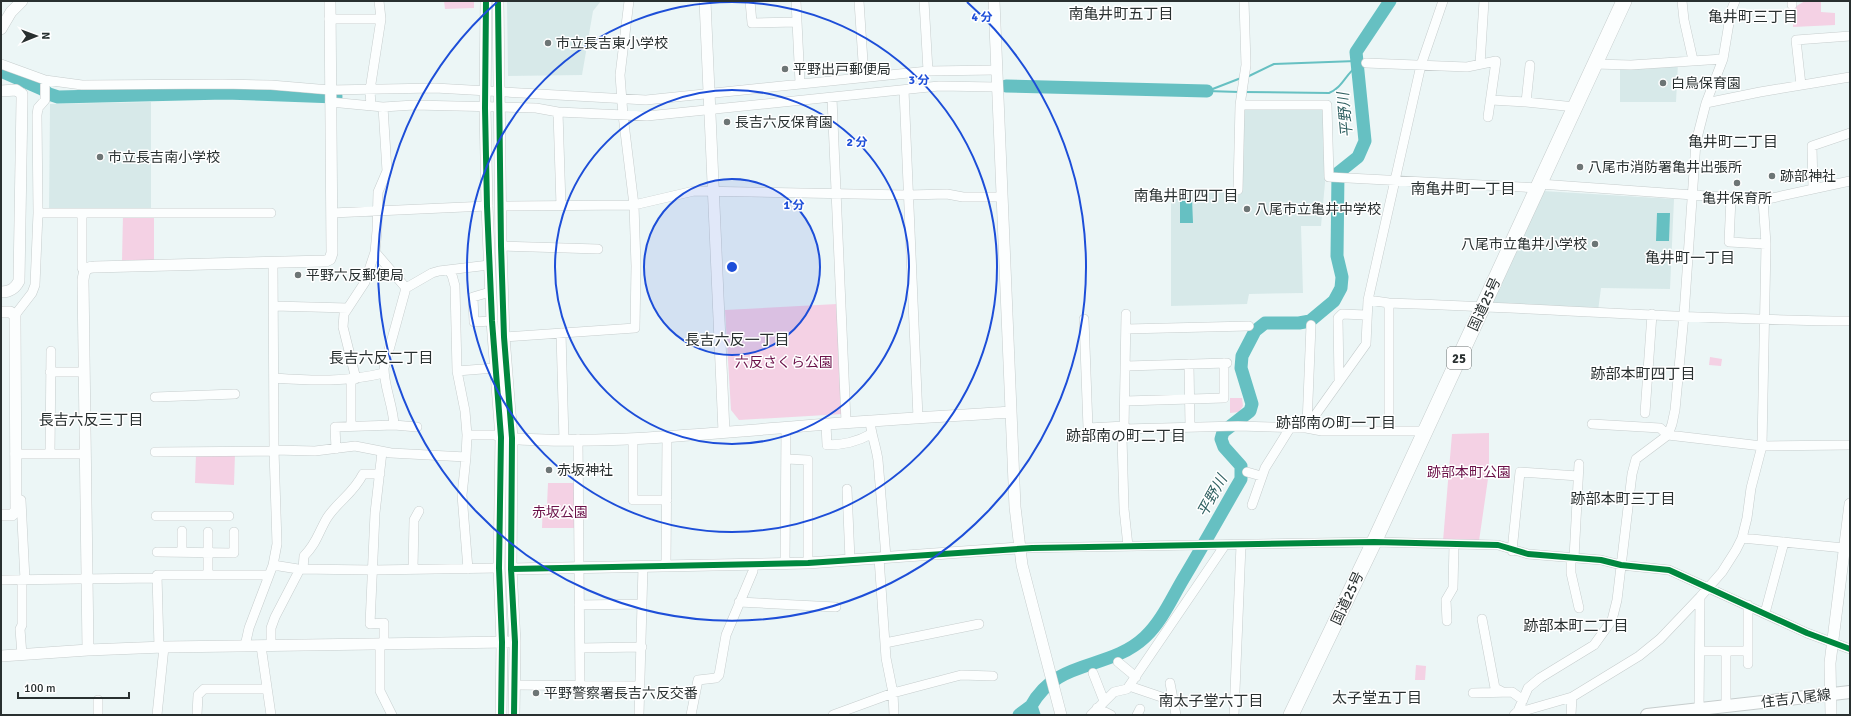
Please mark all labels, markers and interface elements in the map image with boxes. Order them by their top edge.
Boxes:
district label: 南亀井町五丁目 [1068,5,1174,23]
district label: 亀井町三丁目 [1708,8,1798,26]
text: 4 分 [971,10,993,25]
north arrow [16,16,56,56]
text: N [39,32,52,40]
place label: 市立長吉東小学校 [556,35,668,52]
marker: 市立長吉東小学校 [543,38,553,48]
place label: 平野出戸郵便局 [793,61,891,78]
marker: 平野出戸郵便局 [780,64,790,74]
text: 3 分 [908,73,930,88]
place label: 白鳥保育園 [1671,75,1741,92]
marker: 白鳥保育園 [1658,78,1668,88]
water label: 平野川 [1334,90,1356,138]
place label: 長吉六反保育園 [735,114,833,131]
marker: 長吉六反保育園 [722,117,732,127]
district label: 亀井町二丁目 [1688,133,1778,151]
text: 2 分 [846,135,868,150]
place label: 市立長吉南小学校 [108,149,220,166]
marker: 市立長吉南小学校 [95,152,105,162]
place label: 八尾市消防署亀井出張所 [1588,159,1742,176]
marker: 八尾市消防署亀井出張所 [1575,162,1585,172]
place label: 跡部神社 [1780,168,1836,185]
marker: 跡部神社 [1767,171,1777,181]
marker: 亀井保育所 [1732,178,1742,188]
district label: 南亀井町一丁目 [1410,180,1516,198]
district label: 南亀井町四丁目 [1133,187,1239,205]
place label: 亀井保育所 [1702,190,1772,207]
text: 1 分 [783,198,805,213]
place label: 八尾市立亀井中学校 [1255,201,1381,218]
marker: 八尾市立亀井中学校 [1242,204,1252,214]
place label: 八尾市立亀井小学校 [1461,236,1587,253]
marker: 八尾市立亀井小学校 [1590,239,1600,249]
district label: 亀井町一丁目 [1645,249,1735,267]
centre of rings [725,260,739,274]
place label: 平野六反郵便局 [306,267,404,284]
marker: 平野六反郵便局 [293,270,303,280]
street label: 国道25号 [1465,275,1504,334]
district label: 長吉六反一丁目 [684,331,790,349]
road number: 25 [1447,347,1471,369]
district label: 長吉六反二丁目 [328,349,434,367]
park label: 六反さくら公園 [735,354,833,371]
district label: 跡部本町四丁目 [1590,365,1696,383]
district label: 長吉六反三丁目 [38,411,144,429]
district label: 跡部南の町一丁目 [1276,414,1396,432]
district label: 跡部南の町二丁目 [1066,427,1186,445]
place label: 赤坂神社 [557,462,613,479]
park label: 跡部本町公園 [1427,464,1511,481]
marker: 赤坂神社 [544,465,554,475]
water label: 平野川 [1193,470,1232,520]
district label: 跡部本町三丁目 [1570,490,1676,508]
park label: 赤坂公園 [532,504,588,521]
street label: 国道25号 [1328,569,1367,628]
district label: 跡部本町二丁目 [1523,617,1629,635]
scale bar [18,674,129,700]
text: 100 m [24,681,56,696]
place label: 平野警察署長吉六反交番 [544,685,698,702]
street label: 住吉八尾線 [1760,686,1832,711]
marker: 平野警察署長吉六反交番 [531,688,541,698]
district label: 太子堂五丁目 [1332,689,1422,707]
district label: 南太子堂六丁目 [1158,692,1264,710]

